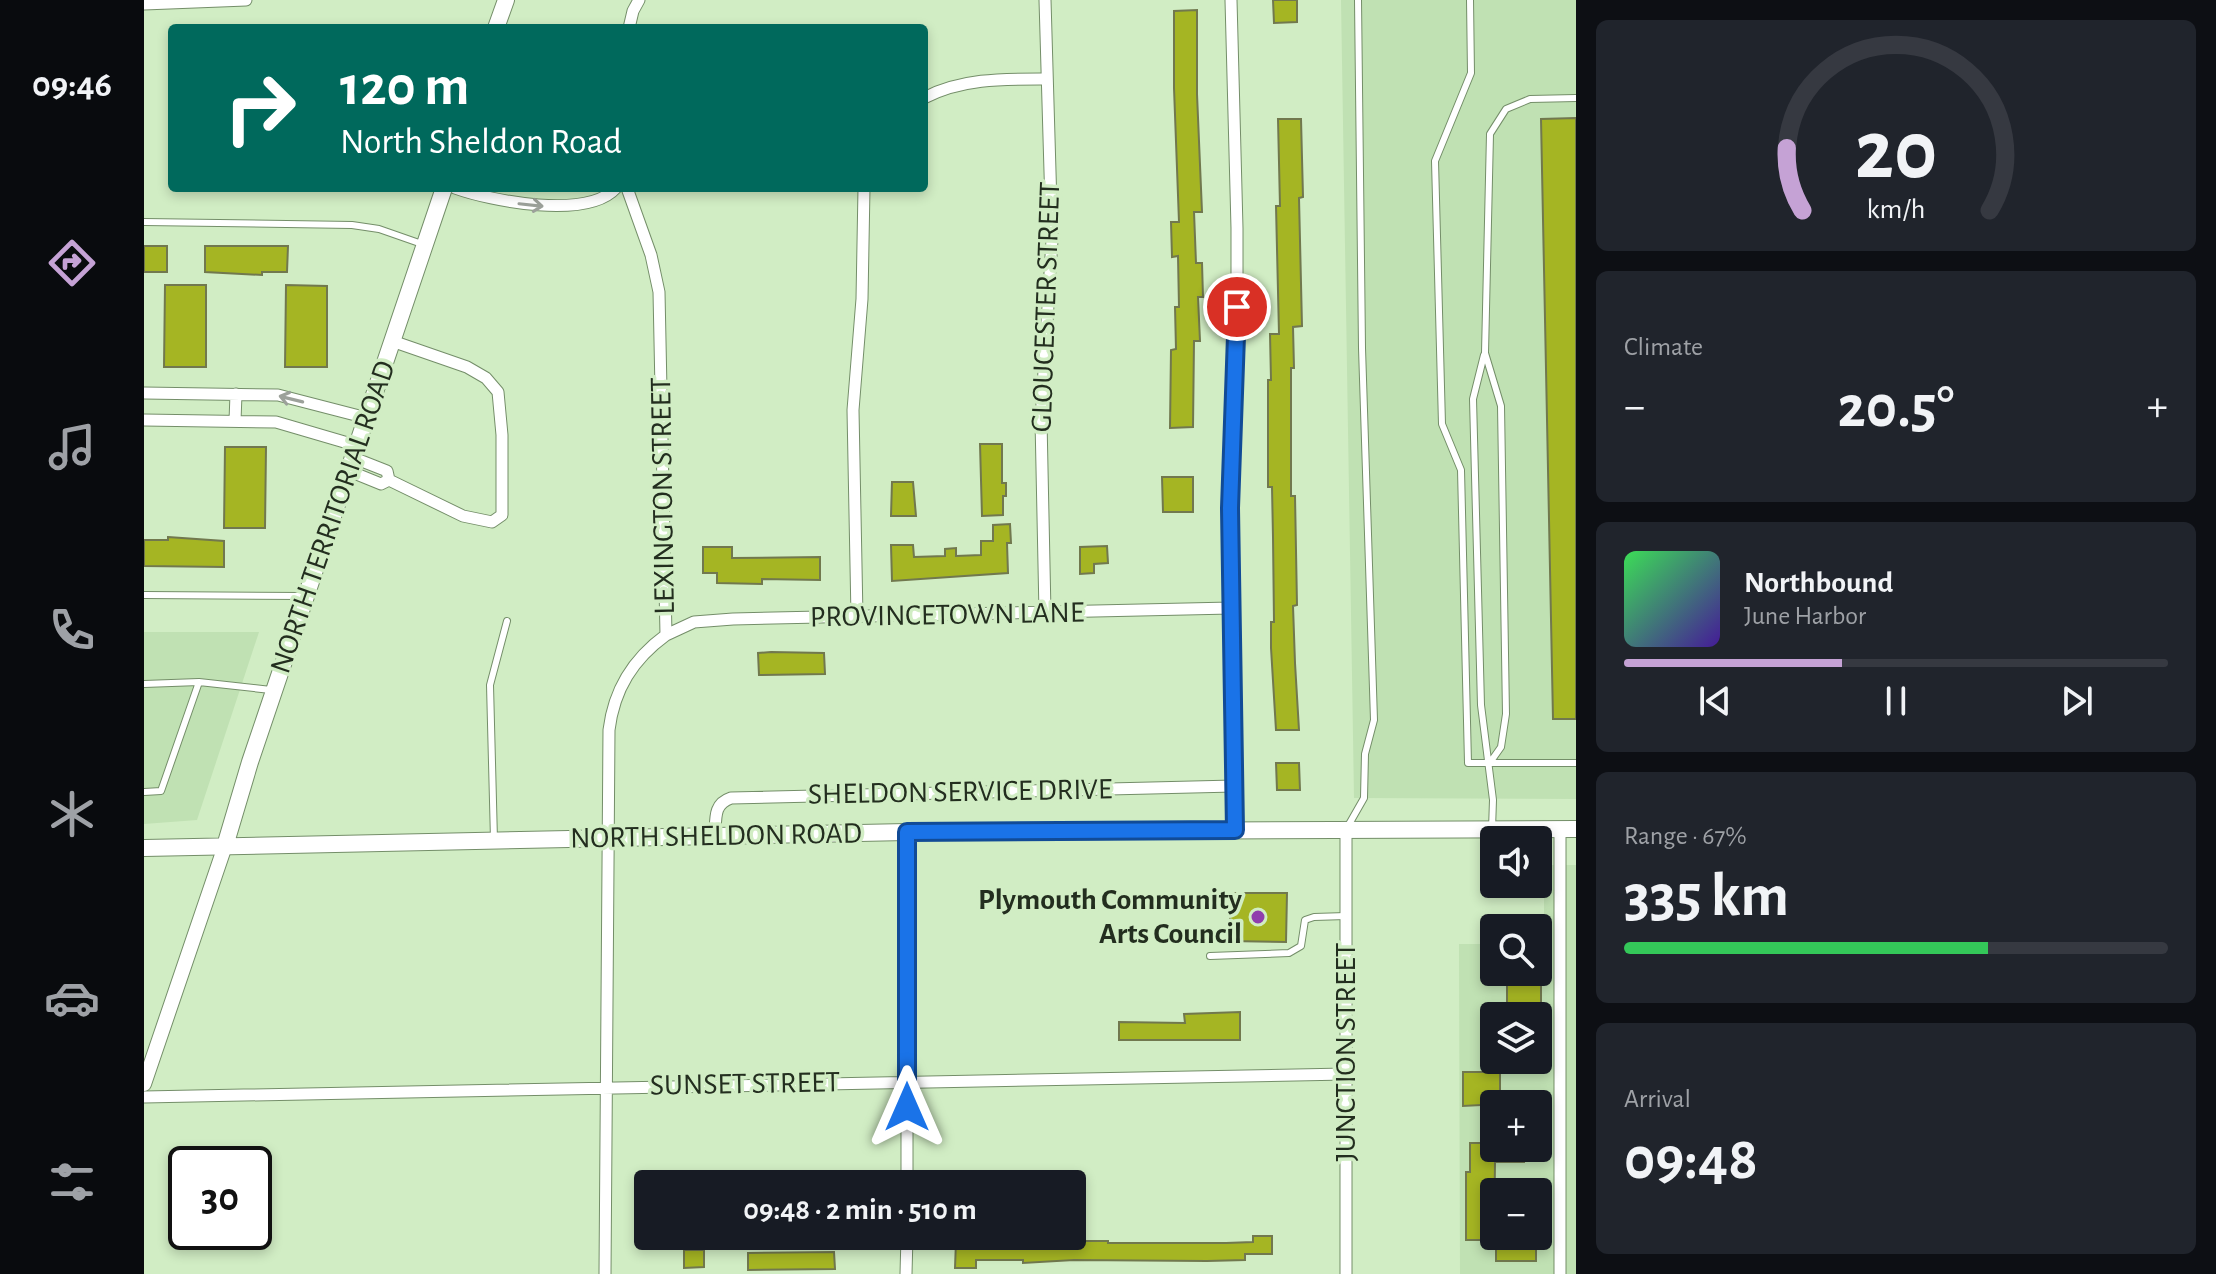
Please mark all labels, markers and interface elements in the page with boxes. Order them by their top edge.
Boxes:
icon: right [208,56,312,160]
text: 120 m [340,59,469,115]
text: 09:46 [32,67,112,103]
text: 20 [1855,110,1937,194]
text: North Sheldon Road [340,124,622,160]
street label: GLOUCESTER STREET [1027,181,1065,433]
text: km/h [1867,196,1925,225]
one-way arrow [517,197,544,212]
icon: directions [44,235,100,291]
pin [1203,273,1271,341]
icon: arrive [1215,285,1259,329]
text: Climate [1624,334,1703,360]
street label: NORTH TERRITORIAL ROAD [265,357,401,677]
street label: LEXINGTON STREET [646,377,680,615]
text: 20.5° [1838,378,1954,438]
text: − [1624,385,1645,429]
text: + [2147,385,2168,429]
one-way arrow [279,390,305,405]
icon: music [44,419,100,475]
text: Northbound [1744,568,1893,598]
street label: PROVINCETOWN LANE [809,598,1085,632]
icon: phone [44,602,100,658]
text: June Harbor [1744,603,1866,629]
icon: previous [1693,679,1737,723]
icon: pause [1874,679,1918,723]
icon: next [2055,679,2099,723]
street label: SHELDON SERVICE DRIVE [808,774,1112,810]
icon: climate [44,786,100,842]
street label: NORTH SHELDON ROAD [570,818,862,854]
text: Range · 67% [1624,823,1747,849]
map controls [1480,826,1552,1250]
button: sound [1480,826,1552,898]
text: 335 km [1624,867,1789,927]
place label: Plymouth Community Arts Council [978,885,1243,949]
marker: Plymouth Community Arts Council [1249,908,1267,926]
button: search [1480,914,1552,986]
street label: JUNCTION STREET [1331,942,1361,1162]
icon: car [44,970,100,1026]
button: layers [1480,1002,1552,1074]
position arrow [865,1065,949,1149]
street label: SUNSET STREET [650,1067,841,1101]
text: Arrival [1624,1086,1691,1112]
button: + [1480,1090,1552,1162]
text: 09:48 [1624,1130,1758,1190]
speed limit sign: 30 [168,1146,272,1250]
icon: filters [44,1154,100,1210]
button: − [1480,1178,1552,1250]
text: 09:48 · 2 min · 510 m [743,1195,977,1225]

